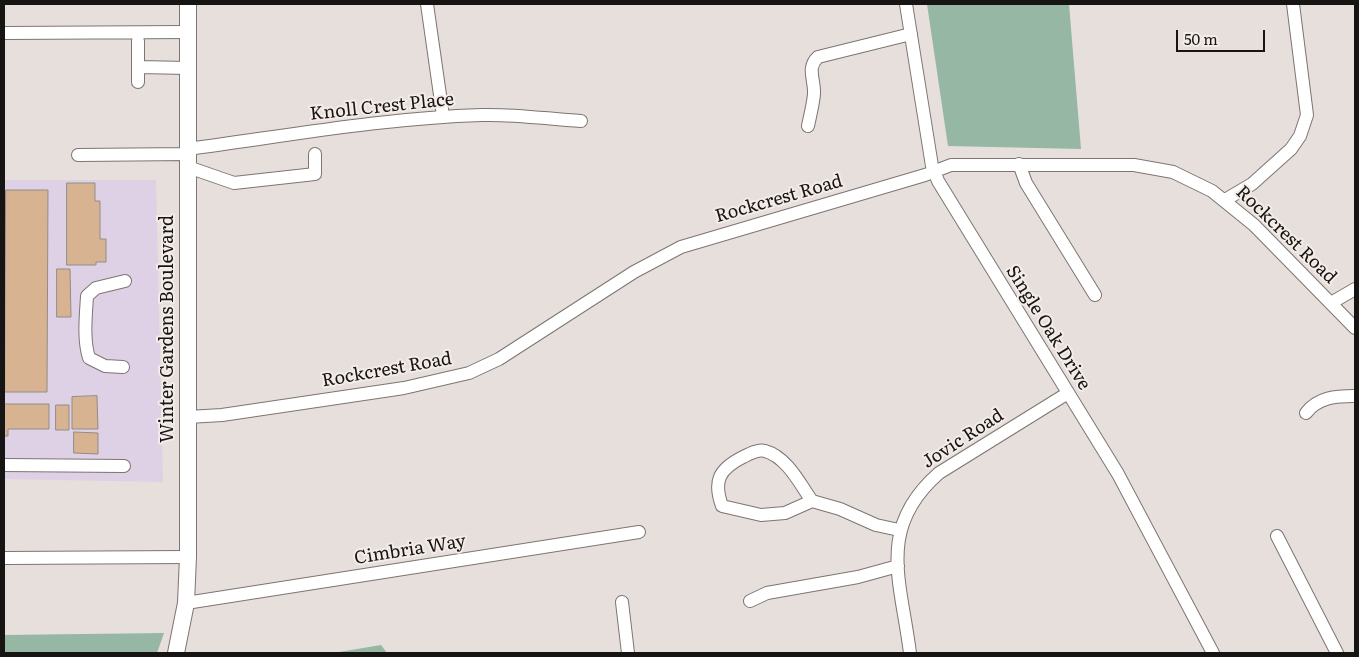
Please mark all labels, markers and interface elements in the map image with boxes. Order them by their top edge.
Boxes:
scale bar [1179,20,1268,52]
text: 50 m [1184,27,1218,50]
street label: Knoll Crest Place [309,89,455,125]
street label: Rockcrest Road [713,170,845,228]
street label: Rockcrest Road [1231,182,1341,288]
street label: Winter Gardens Boulevard [157,215,179,443]
street label: Single Oak Drive [1001,262,1095,394]
street label: Rockcrest Road [320,348,454,392]
street label: Jovic Road [918,405,1008,473]
street label: Cimbria Way [353,531,467,569]

